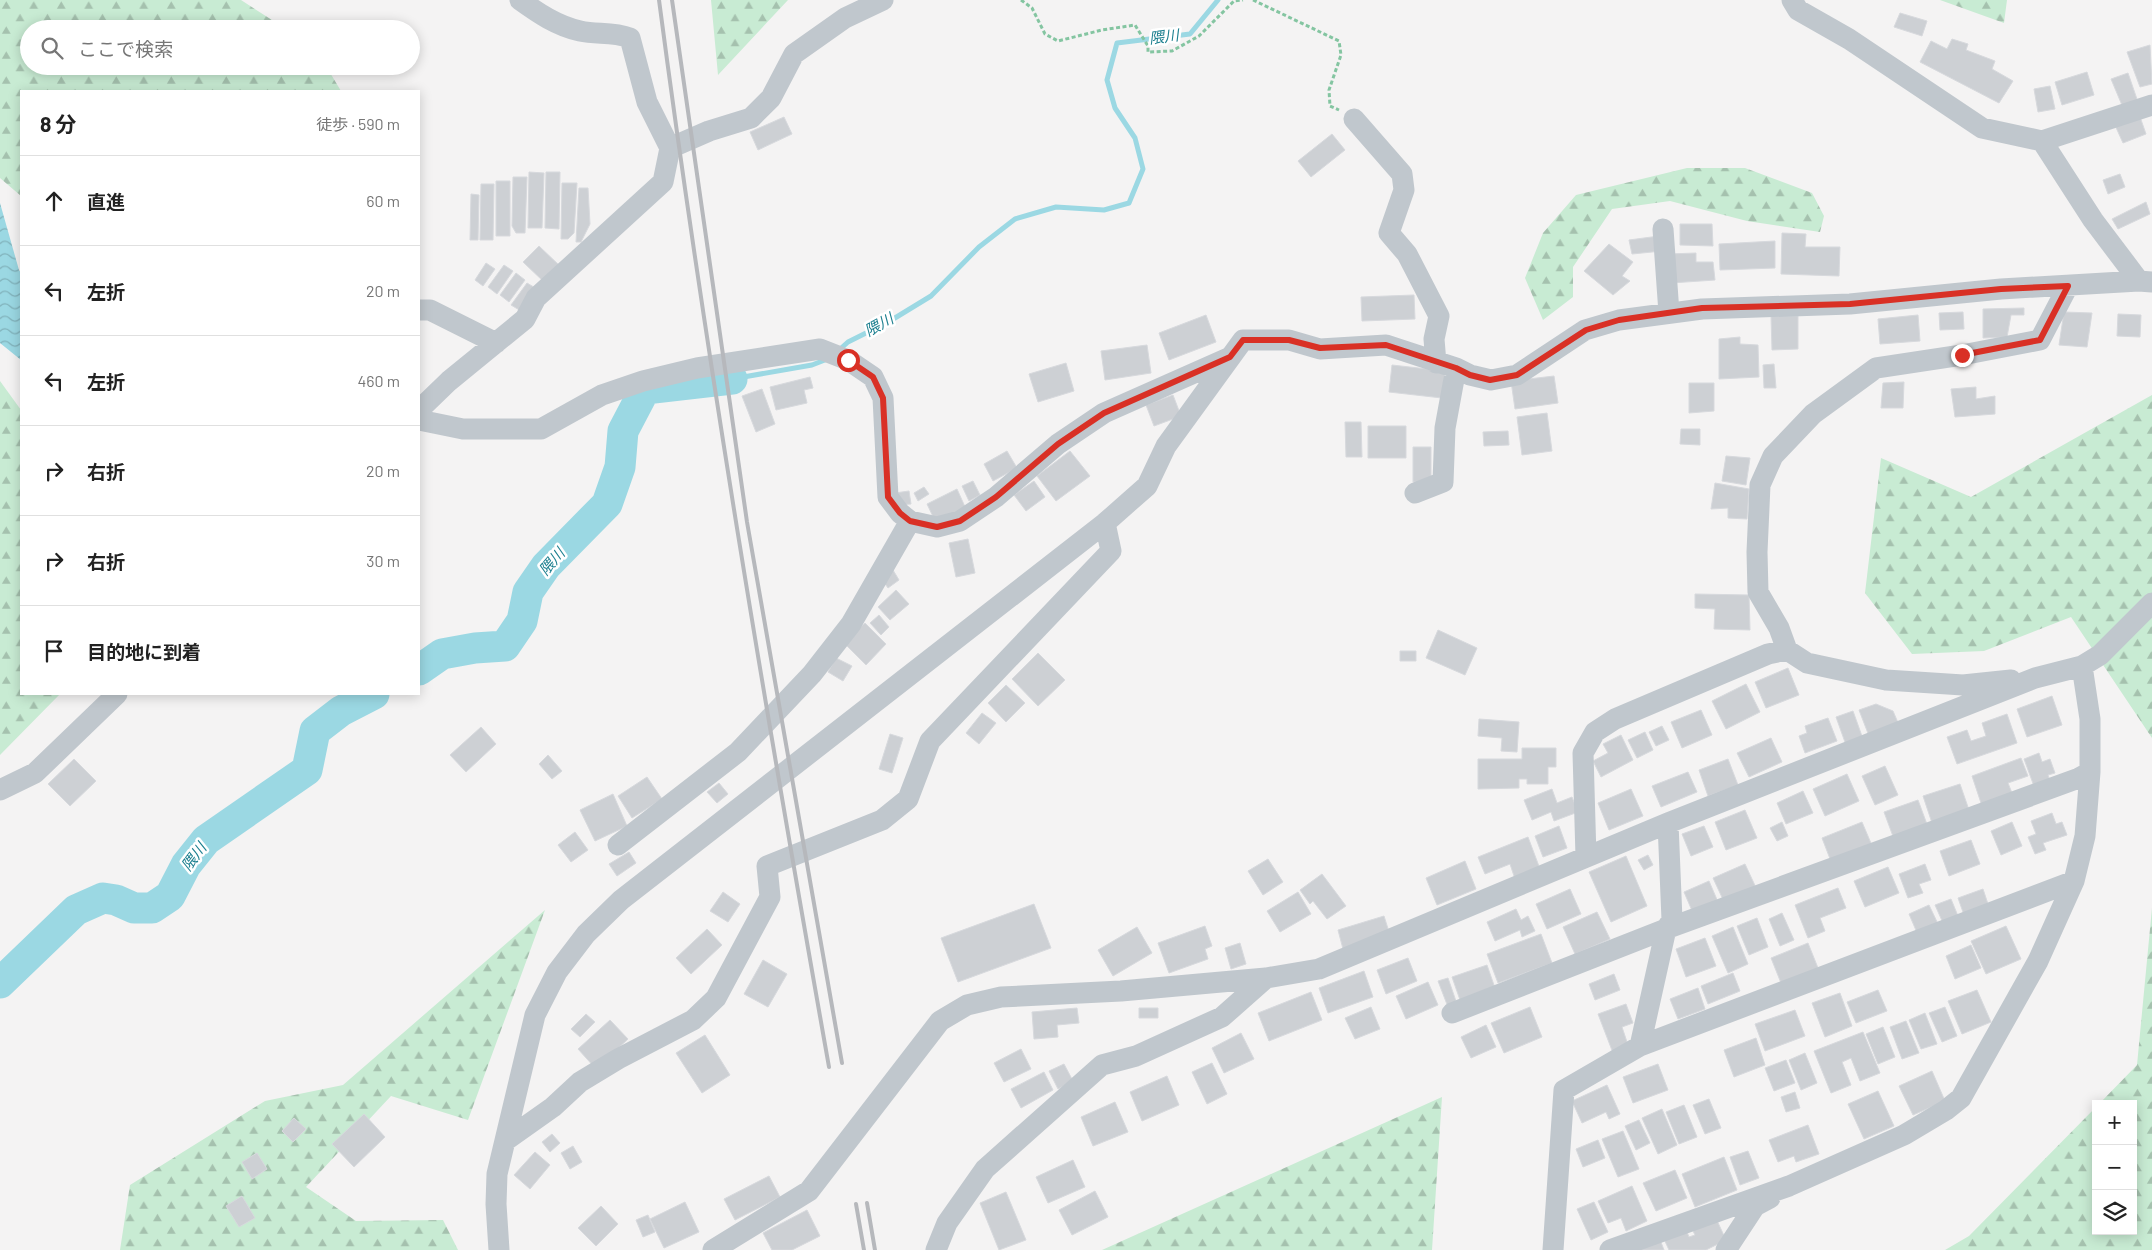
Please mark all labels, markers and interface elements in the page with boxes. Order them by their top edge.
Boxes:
search box [20,20,420,75]
water label: 隈川 [1148,25,1182,47]
icon: search [38,34,66,62]
text: ここで検索 [78,37,173,60]
text: 8 分 [40,111,77,136]
text: 徒歩 · 590 m [316,114,400,133]
icon: ahead [40,187,68,215]
text: 直進 [87,190,125,213]
text: 60 m [366,191,400,210]
icon: left [40,277,68,305]
text: 左折 [87,280,125,303]
text: 20 m [366,281,400,300]
water label: 隈川 [861,308,898,339]
route end [1951,344,1974,367]
route start [837,349,860,372]
icon: left [40,367,68,395]
text: 左折 [87,370,125,393]
text: 460 m [357,371,400,390]
icon: right [40,457,68,485]
text: 右折 [87,460,125,483]
text: 20 m [366,461,400,480]
water label: 隈川 [535,543,569,579]
icon: right [40,547,68,575]
text: 右折 [87,550,125,573]
text: 30 m [366,551,400,570]
icon: arrive [40,637,68,665]
text: 目的地に到着 [87,640,201,663]
water label: 隈川 [177,837,211,874]
map controls [2092,1100,2137,1235]
button: + [2092,1100,2137,1145]
button: − [2092,1145,2137,1190]
button: layers [2092,1190,2137,1235]

